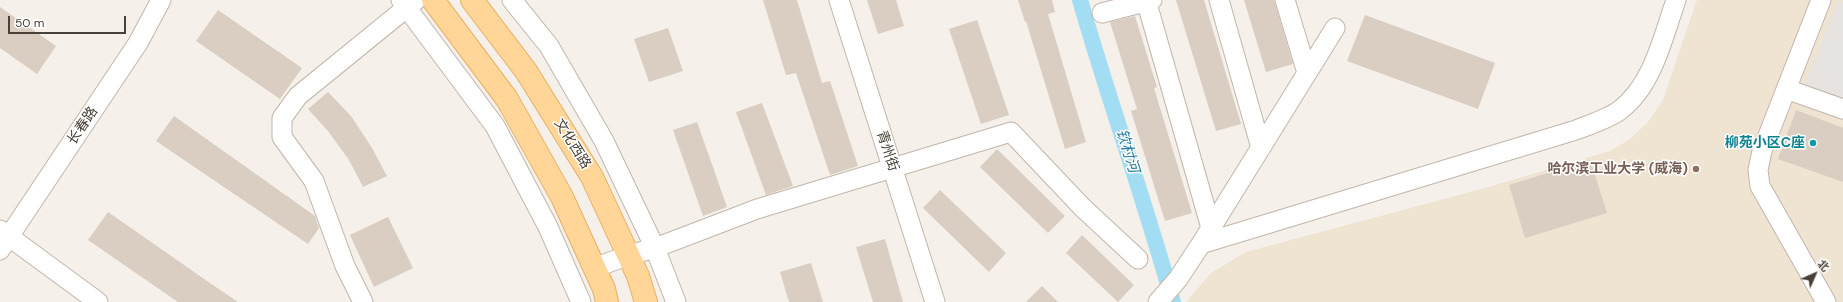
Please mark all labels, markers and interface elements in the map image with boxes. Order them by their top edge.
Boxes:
scale bar [10,8,128,34]
text: 50 m [15,15,44,31]
street label: 长春路 [64,104,102,148]
street label: 文化西路 [550,116,594,172]
water label: 钦村河 [1112,127,1142,175]
street label: 青州街 [873,128,901,174]
place label: 柳苑小区C座 [1725,135,1805,151]
marker: 柳苑小区C座 [1808,138,1818,148]
place label: 哈尔滨工业大学 (威海) [1547,161,1688,177]
marker: 哈尔滨工业大学 (威海) [1691,164,1701,174]
north arrow [1795,254,1835,294]
text: 北 [1815,257,1832,274]

